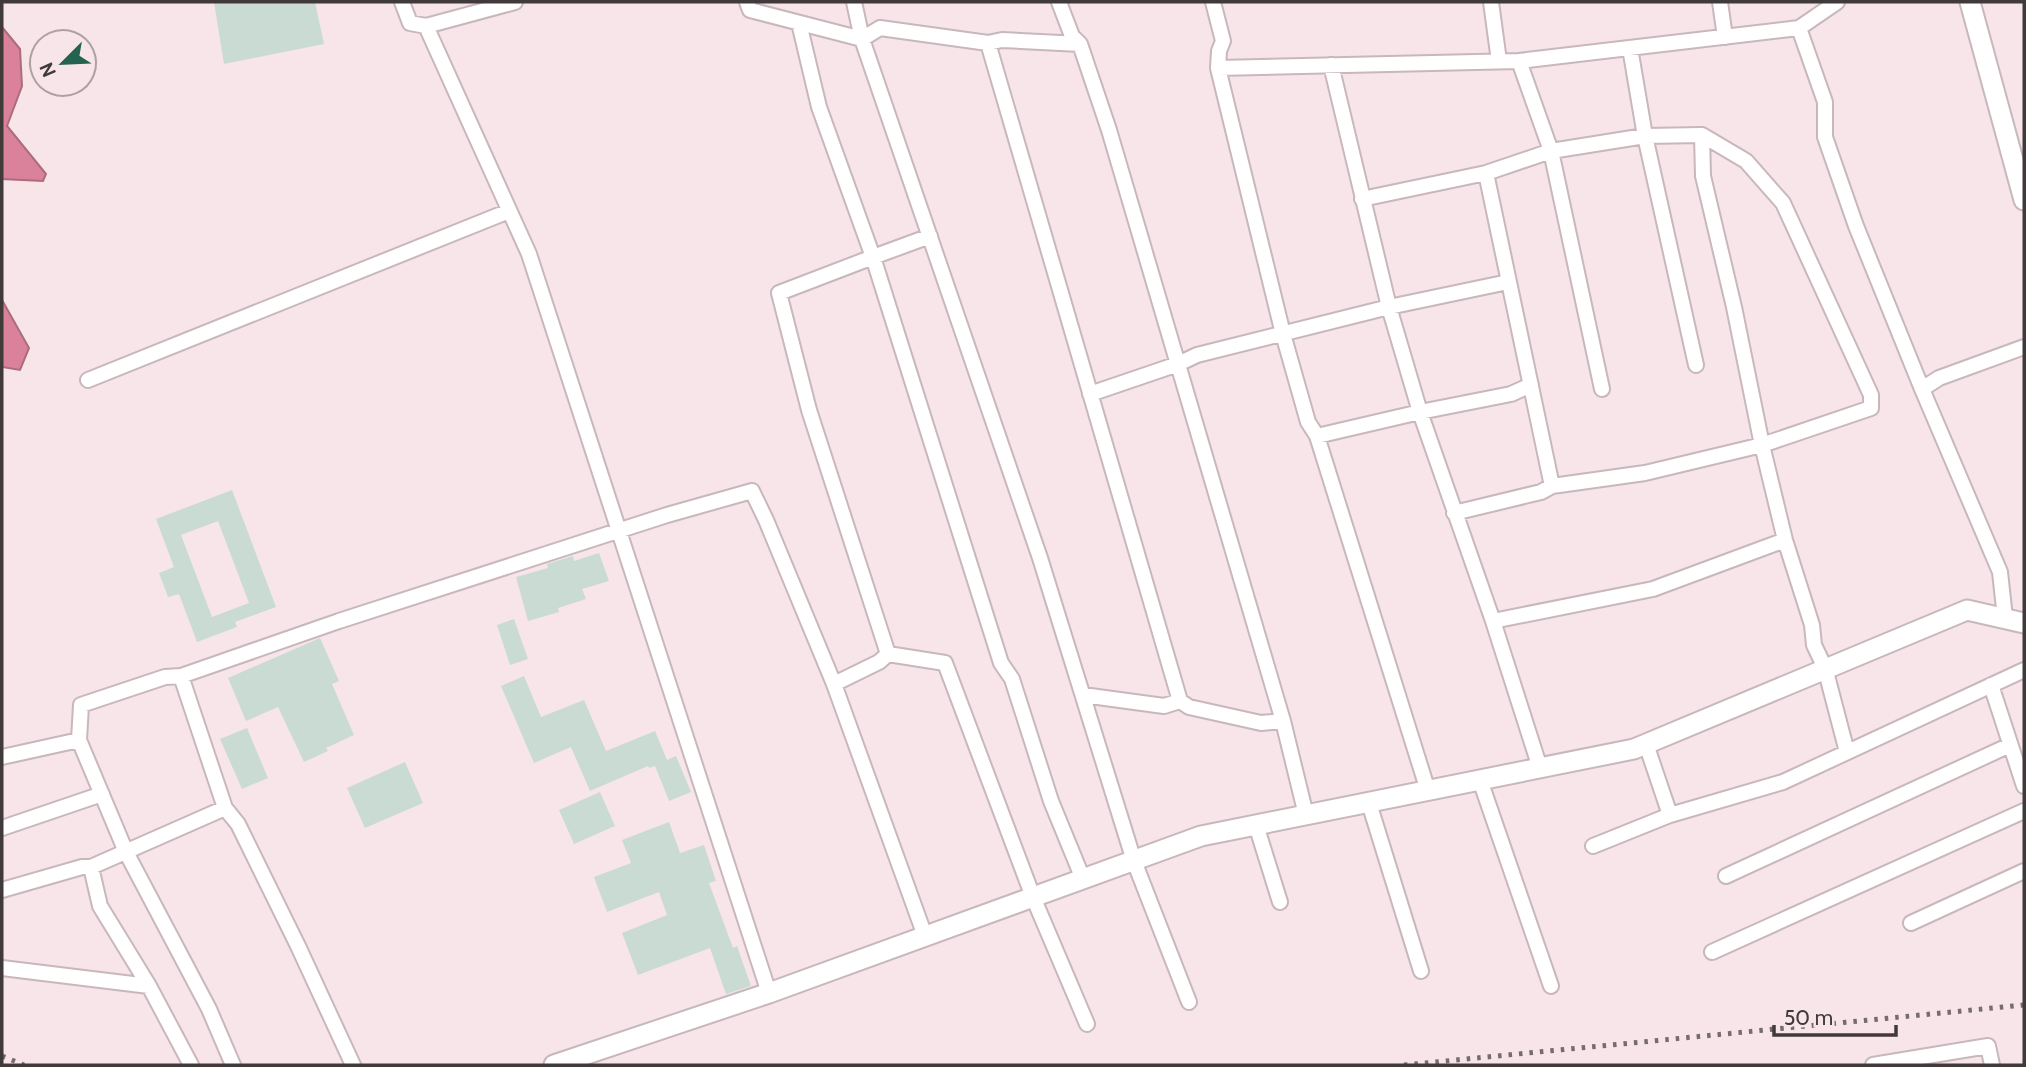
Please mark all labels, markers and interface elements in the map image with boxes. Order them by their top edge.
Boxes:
north arrow [28,28,98,98]
text: N [35,59,61,81]
scale bar [1774,993,1896,1038]
text: 50 m [1784,1005,1833,1030]

